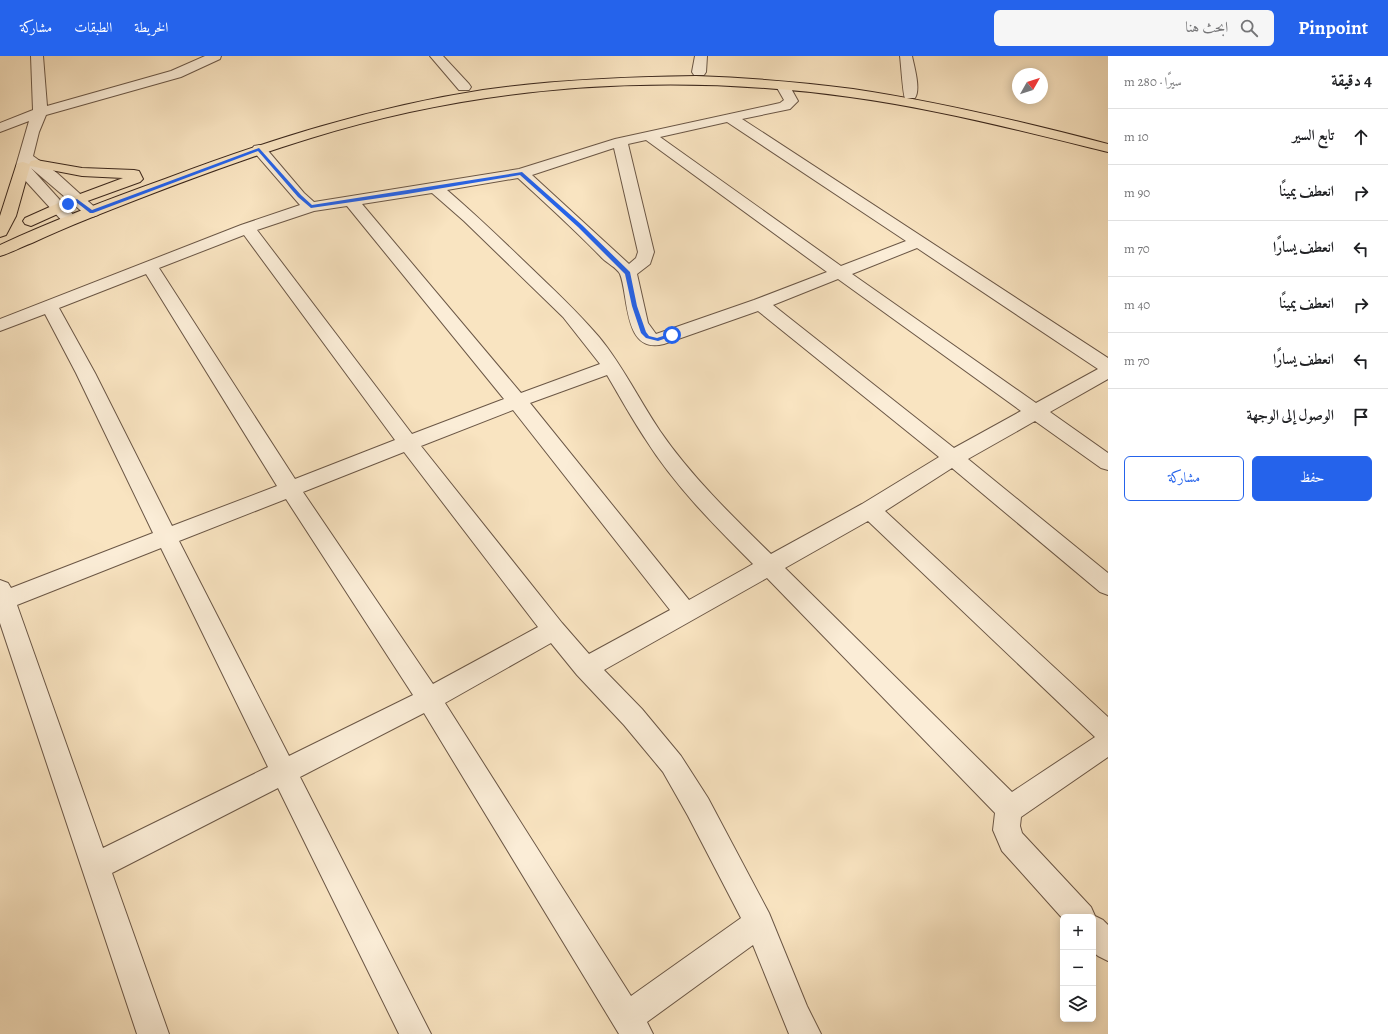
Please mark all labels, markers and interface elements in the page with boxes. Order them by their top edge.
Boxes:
search box [994,10,1274,46]
text: Pinpoint [1298,15,1368,41]
text: ابحث هنا [1185,17,1228,37]
icon: search [1238,17,1260,39]
text: مشاركة [20,18,52,37]
text: الطبقات [74,18,112,37]
text: الخريطة [134,18,168,37]
north arrow [1012,68,1048,104]
text: 4 دقيقة [1331,69,1372,92]
text: سيرًا · 280 m [1124,73,1182,90]
text: تابع السير [1292,125,1334,145]
icon: ahead [1350,126,1372,148]
text: 10 m [1124,128,1149,145]
text: انعطف يمينًا [1279,181,1334,201]
icon: right [1350,182,1372,204]
text: 90 m [1124,184,1150,201]
route end [59,195,77,213]
text: انعطف يسارًا [1273,237,1334,257]
icon: left [1350,238,1372,260]
text: 70 m [1124,240,1150,257]
text: انعطف يمينًا [1279,293,1334,313]
icon: right [1350,294,1372,316]
text: 40 m [1124,296,1150,313]
route start [663,326,681,344]
text: انعطف يسارًا [1273,349,1334,369]
icon: left [1350,350,1372,372]
text: 70 m [1124,352,1150,369]
text: الوصول إلى الوجهة [1247,405,1334,425]
icon: arrive [1350,406,1372,428]
button: مشاركة [1124,456,1244,501]
button: حفظ [1252,456,1372,501]
map controls [1060,914,1096,1022]
button: + [1060,914,1096,950]
button: − [1060,950,1096,986]
button: layers [1060,986,1096,1022]

